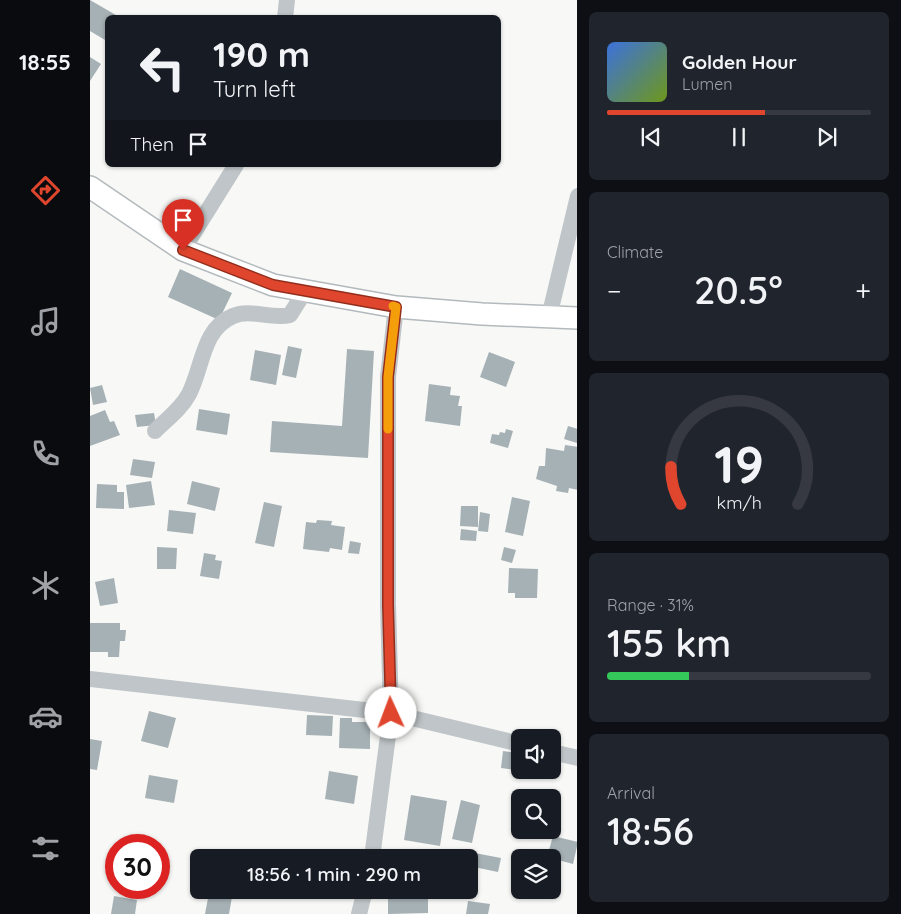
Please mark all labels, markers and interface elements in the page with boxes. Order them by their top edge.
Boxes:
text: 190 m [213,32,310,76]
icon: left [130,35,195,100]
text: 18:55 [19,48,71,76]
text: Golden Hour [682,50,797,74]
text: Lumen [682,74,733,94]
text: Turn left [213,75,296,103]
icon: previous [637,123,665,151]
icon: pause [725,123,753,151]
icon: next [813,123,841,151]
icon: arrive [184,130,212,158]
text: Then [130,132,174,156]
icon: directions [28,173,63,208]
pin [162,199,204,250]
icon: arrive [169,206,197,234]
text: Climate [607,242,663,262]
text: 20.5° [694,266,783,314]
text: − [607,273,622,308]
text: + [855,273,871,308]
icon: music [28,304,63,339]
text: 19 [714,431,764,496]
icon: phone [28,436,63,471]
text: km/h [716,491,762,513]
icon: climate [28,568,63,603]
text: Range · 31% [607,595,694,615]
text: 155 km [607,619,731,667]
position arrow [364,686,416,738]
icon: car [28,699,63,734]
map controls [511,729,561,899]
button: sound [511,729,561,779]
text: Arrival [607,783,655,803]
button: search [511,789,561,839]
text: 18:56 [607,807,694,855]
icon: filters [28,831,63,866]
speed limit sign: 30 [105,834,170,899]
button: layers [511,849,561,899]
text: 18:56 · 1 min · 290 m [247,862,421,886]

